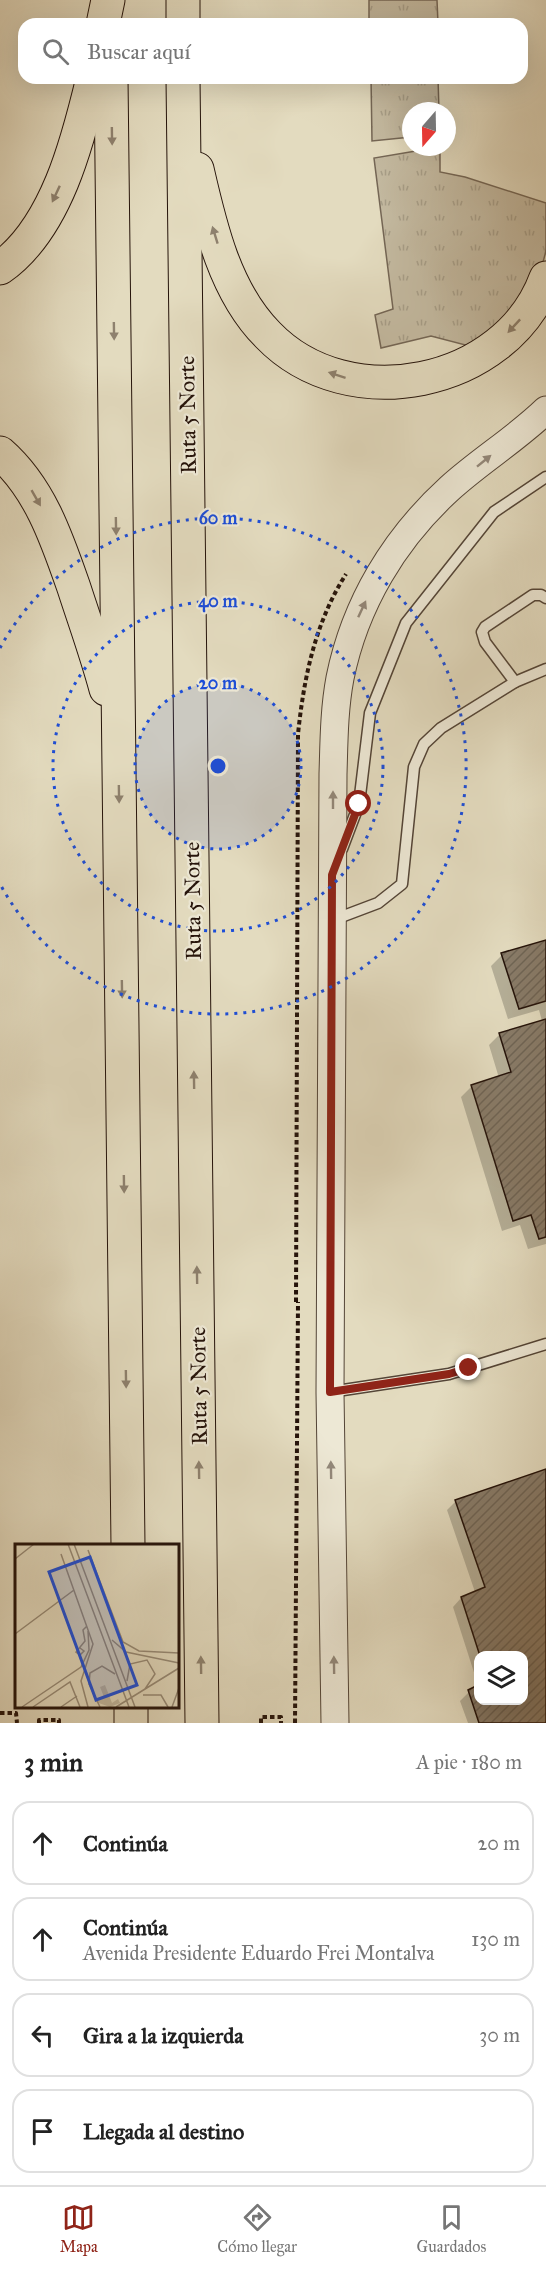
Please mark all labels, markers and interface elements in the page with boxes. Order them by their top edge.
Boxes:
search box [18,18,528,84]
icon: search [39,35,72,68]
text: Buscar aquí [87,38,190,65]
north arrow [402,102,456,156]
one-way arrow [107,127,117,146]
one-way arrow [52,185,61,202]
one-way arrow [210,226,219,244]
one-way arrow [508,319,522,333]
one-way arrow [109,322,119,341]
street label: Ruta 5 Norte [173,356,202,474]
one-way arrow [328,370,346,379]
one-way arrow [476,454,492,467]
one-way arrow [31,490,42,506]
text: 60 m [199,507,238,529]
one-way arrow [112,517,121,536]
text: 40 m [198,590,239,613]
one-way arrow [357,600,367,618]
text: 20 m [199,672,238,694]
centre of rings [208,756,228,776]
one-way arrow [115,785,124,804]
route start [345,790,371,816]
one-way arrow [328,791,338,810]
street label: Ruta 5 Norte [178,842,207,960]
one-way arrow [117,980,127,999]
one-way arrow [190,1070,199,1089]
one-way arrow [119,1175,129,1194]
one-way arrow [192,1265,201,1284]
street label: Ruta 5 Norte [184,1327,213,1445]
route end [455,1354,481,1380]
one-way arrow [122,1370,131,1389]
one-way arrow [194,1460,204,1479]
one-way arrow [326,1460,336,1479]
inset map [15,1544,178,1708]
map controls [474,1651,528,1705]
button: layers [474,1651,528,1705]
one-way arrow [196,1655,206,1674]
one-way arrow [329,1655,339,1674]
text: 3 min [24,1746,83,1778]
text: A pie · 180 m [416,1750,522,1774]
icon: ahead [26,1827,59,1860]
text: Continúa [83,1830,168,1857]
text: 20 m [477,1831,520,1855]
text: Continúa [83,1914,168,1941]
icon: ahead [26,1923,59,1956]
text: 130 m [471,1927,520,1951]
text: Avenida Presidente Eduardo Frei Montalva [83,1941,435,1965]
icon: left [26,2019,59,2052]
text: Gira a la izquierda [83,2022,244,2049]
text: 30 m [479,2023,520,2047]
icon: arrive [26,2115,59,2148]
text: Llegada al destino [83,2118,244,2145]
tab: Mapa [60,2201,98,2256]
tab: Cómo llegar [217,2201,297,2256]
tab: Guardados [416,2201,486,2256]

